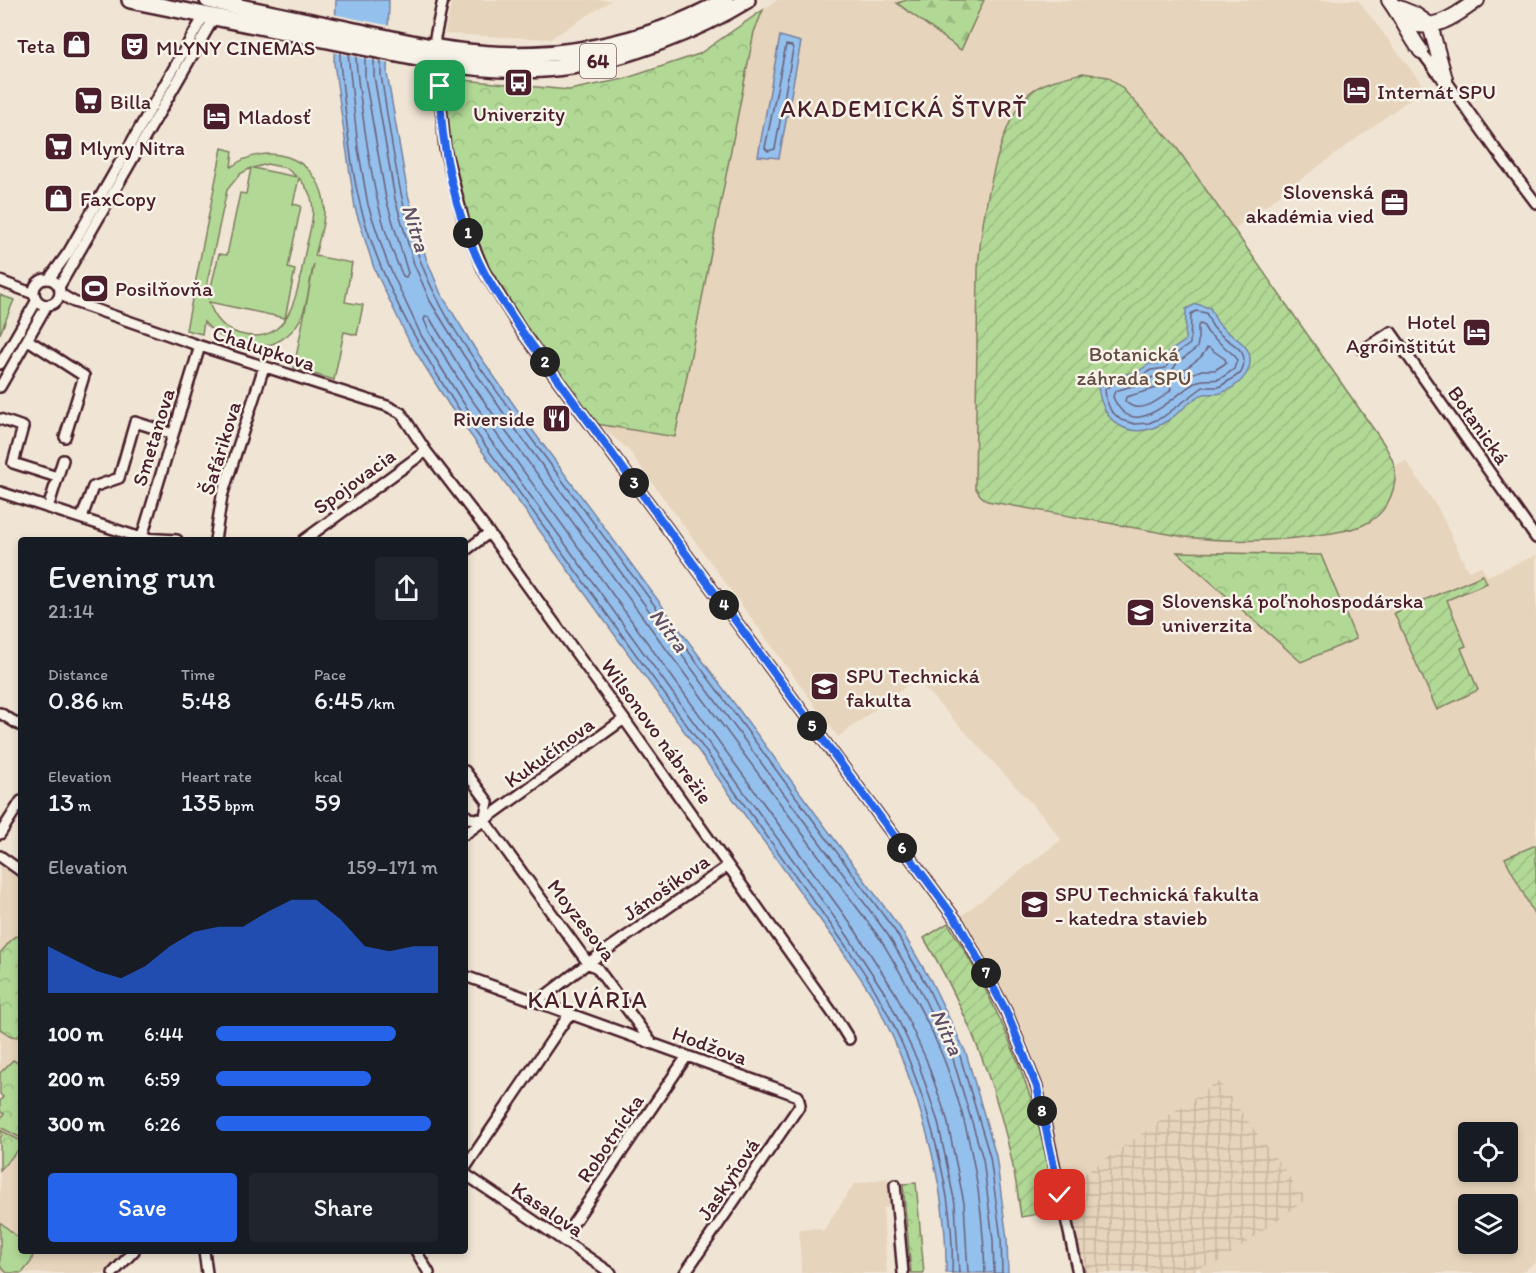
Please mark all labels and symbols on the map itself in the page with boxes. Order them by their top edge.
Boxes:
shop icon: Teta [60,29,92,61]
theatre icon: MLYNY CINEMAS [119,31,151,63]
place label: Teta [17,33,55,58]
place label: MLYNY CINEMAS [156,35,315,60]
road number: 64 [580,44,616,78]
pin [414,60,465,111]
bus stop icon: Univerzity [503,66,535,98]
hotel icon: Internát SPU [1340,75,1372,107]
place label: Internát SPU [1377,79,1496,104]
supermarket icon: Billa [73,85,105,117]
place label: Billa [110,89,151,114]
district label: AKADEMICKÁ ŠTVRŤ [780,94,1028,123]
hotel icon: Mladosť [201,100,233,132]
place label: Univerzity [473,101,565,126]
place label: Mladosť [238,104,311,129]
supermarket icon: Mlyny Nitra [43,131,75,163]
place label: Mlyny Nitra [80,135,185,160]
place label: Slovenská akadémia vied [1245,179,1374,228]
shop icon: FaxCopy [43,182,75,214]
place label: FaxCopy [80,186,156,211]
office icon: Slovenská akadémia vied [1379,187,1411,219]
water label: Nitra [396,201,436,256]
pin: 1 [453,218,483,248]
sports icon: Posilňovňa [78,272,110,304]
place label: Posilňovňa [115,276,213,301]
place label: Hotel Agroinštitút [1346,309,1456,358]
hotel icon: Hotel Agroinštitút [1461,317,1493,349]
street label: Chalupkova [210,320,319,376]
park label: Botanická záhrada SPU [1076,341,1192,390]
pin: 2 [530,347,560,377]
street label: Botanická [1443,381,1515,469]
street label: Smetanova [126,385,180,489]
street label: Šafárikova [194,398,246,498]
restaurant icon: Riverside [540,402,572,434]
place label: Riverside [453,406,535,431]
street label: Spojovacia [308,443,400,519]
pin: 3 [619,468,649,498]
place label: Slovenská poľnohospodárska univerzita [1162,588,1423,637]
pin: 4 [709,590,739,620]
school or university icon: Slovenská poľnohospodárska univerzita [1125,596,1157,628]
water label: Nitra [644,603,695,658]
street label: Wilsonovo nábrežie [596,654,718,808]
place label: SPU Technická fakulta [846,663,980,712]
school or university icon: SPU Technická fakulta [809,671,841,703]
street label: Kukučínova [499,711,599,793]
pin: 5 [797,711,827,741]
pin: 6 [887,833,917,863]
street label: Jánošíkova [618,848,714,926]
street label: Moyzesova [542,874,622,966]
place label: SPU Technická fakulta - katedra stavieb [1055,881,1259,930]
school or university icon: SPU Technická fakulta - katedra stavieb [1018,889,1050,921]
pin: 7 [971,958,1001,988]
district label: KALVÁRIA [528,985,648,1014]
water label: Nitra [925,1005,970,1060]
street label: Hodžova [669,1020,751,1070]
street label: Robotnícka [571,1089,649,1187]
pin: 8 [1027,1096,1057,1126]
street label: Jaskyňová [691,1133,765,1225]
pin [1034,1169,1085,1220]
street label: Kasalova [507,1176,589,1242]

